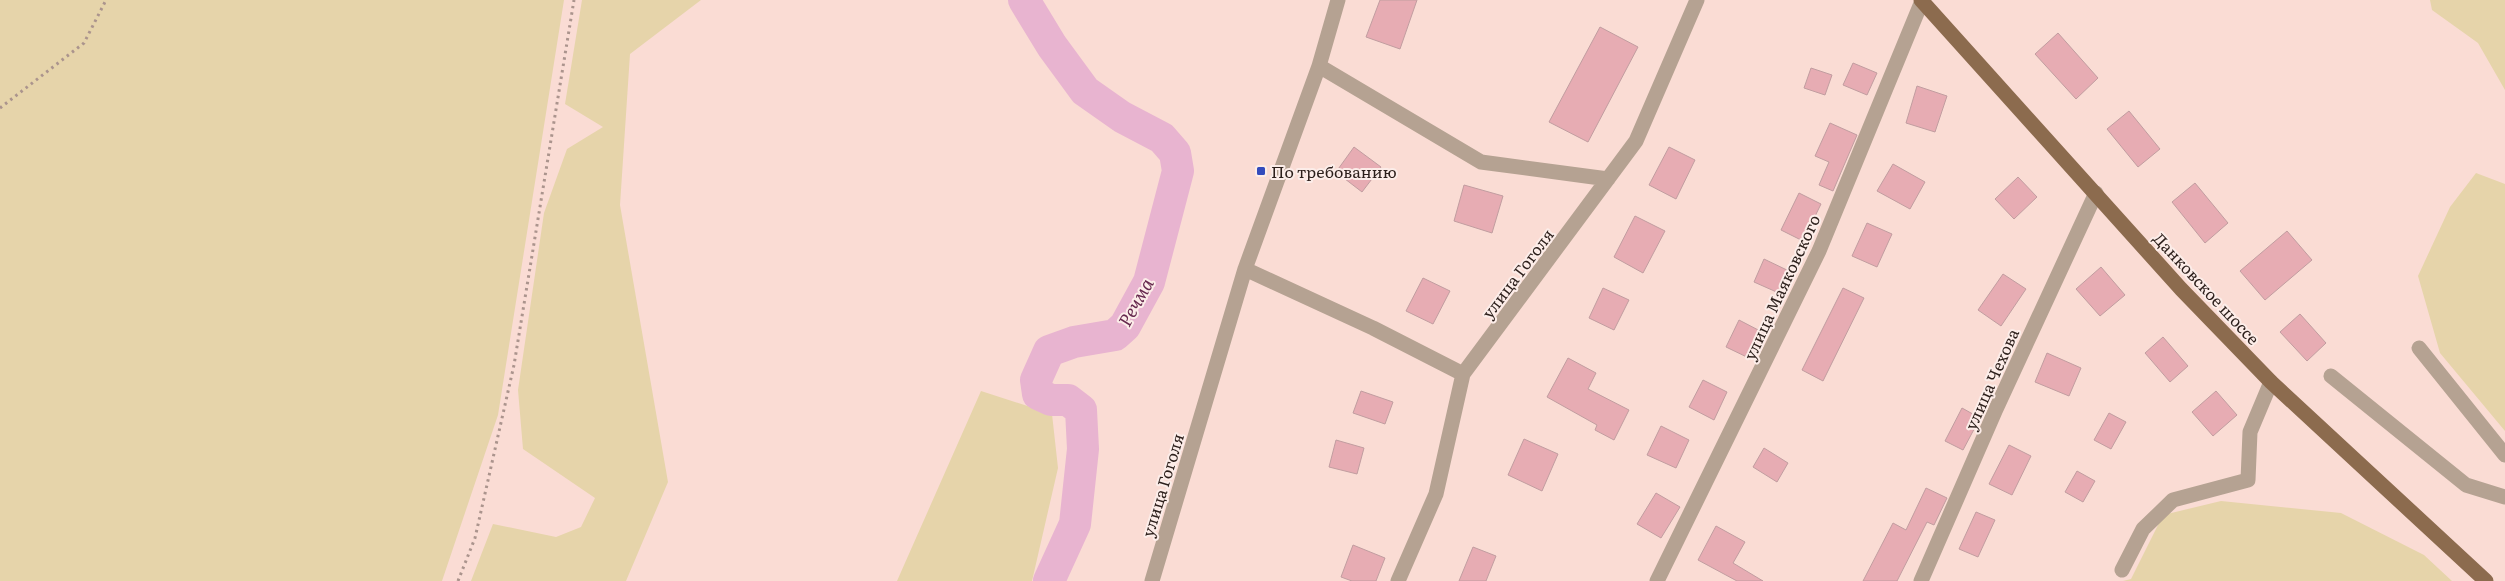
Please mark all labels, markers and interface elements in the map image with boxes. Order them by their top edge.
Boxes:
place label: По требованию [1271,159,1397,183]
marker: По требованию [1255,165,1267,177]
street label: улица Маяковского [1737,210,1825,364]
street label: улица Гоголя [1475,223,1559,323]
street label: Данковское шоссе [2149,227,2265,349]
water label: Речма [1111,272,1160,331]
street label: улица Чехова [1958,324,2024,434]
street label: улица Гоголя [1135,430,1189,540]

